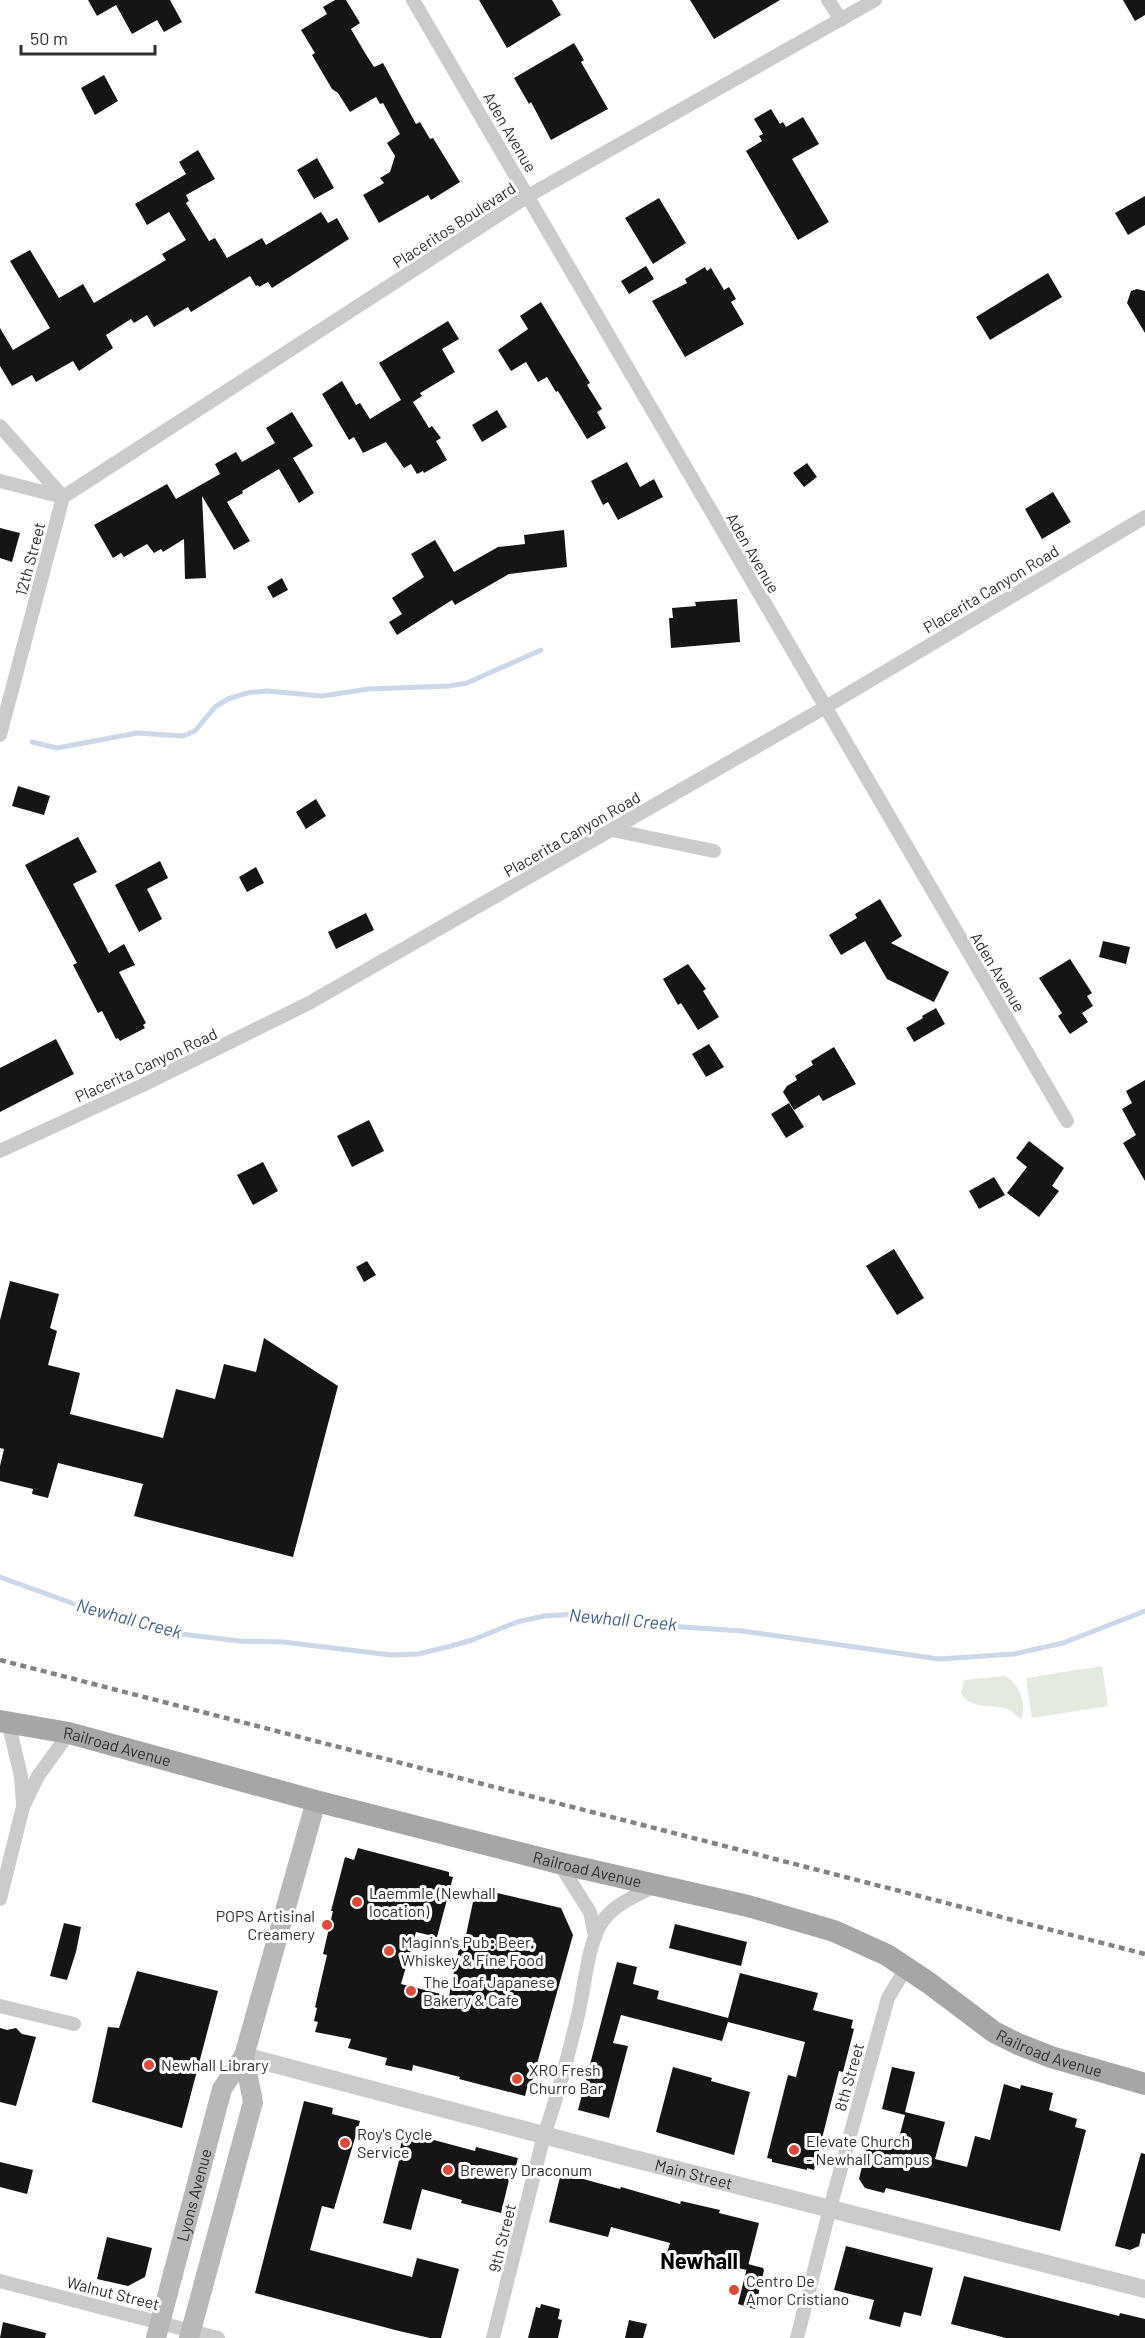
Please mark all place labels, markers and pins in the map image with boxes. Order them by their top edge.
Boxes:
place label: Laemmle (Newhall location) [369,1883,496,1920]
marker: Laemmle (Newhall location) [350,1895,364,1909]
place label: POPS Artisinal Creamery [216,1906,316,1943]
marker: POPS Artisinal Creamery [320,1918,334,1932]
place label: Maginn's Pub: Beer, Whiskey & Fine Food [401,1932,544,1969]
marker: Maginn's Pub: Beer, Whiskey & Fine Food [382,1944,396,1958]
place label: The Loaf Japanese Bakery & Cafe [423,1972,555,2009]
marker: The Loaf Japanese Bakery & Cafe [404,1984,418,1998]
place label: Newhall Library [161,2055,269,2074]
marker: Newhall Library [142,2058,156,2072]
place label: XRO Fresh Churro Bar [529,2060,604,2097]
marker: XRO Fresh Churro Bar [510,2072,524,2086]
place label: Roy's Cycle Service [357,2124,432,2161]
place label: Elevate Church - Newhall Campus [806,2131,930,2168]
marker: Roy's Cycle Service [338,2136,352,2150]
marker: Elevate Church - Newhall Campus [787,2143,801,2157]
place label: Brewery Draconum [460,2160,592,2179]
marker: Brewery Draconum [441,2163,455,2177]
place label: Centro De Amor Cristiano [746,2271,849,2308]
marker: Centro De Amor Cristiano [727,2283,741,2297]

